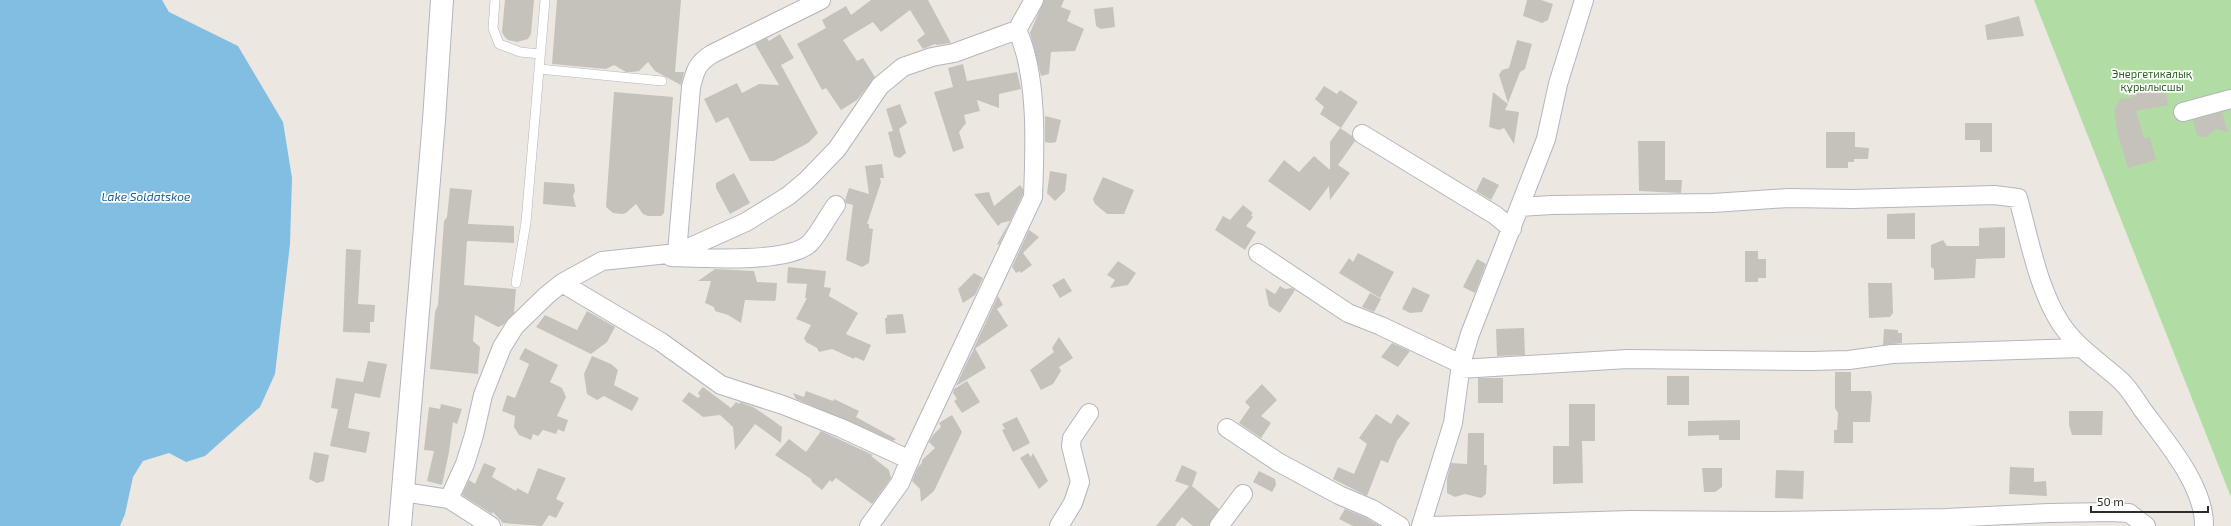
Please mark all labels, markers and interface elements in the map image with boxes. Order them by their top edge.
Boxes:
park label: Энергетикалық құрылысшы [2112,67,2193,93]
water label: Lake Soldatskoe [102,189,191,203]
scale bar [2091,488,2208,514]
text: 50 m [2097,494,2124,508]

